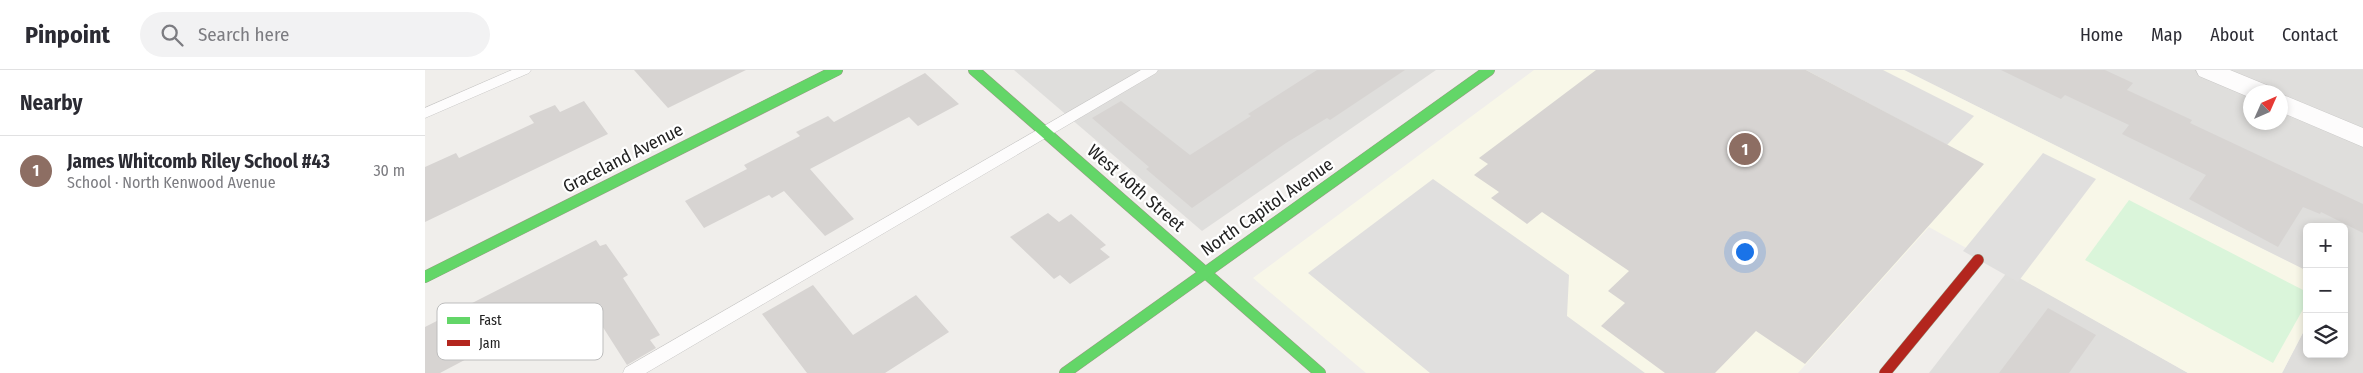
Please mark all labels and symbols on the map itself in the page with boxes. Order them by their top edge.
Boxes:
north arrow [2243,85,2288,130]
street label: Graceland Avenue [559,118,687,198]
pin: 1 [1729,130,1761,168]
street label: West 40th Street [1083,140,1189,236]
street label: North Capitol Avenue [1197,153,1337,261]
your location [1732,239,1758,265]
legend [437,303,603,360]
text: Fast [479,312,502,329]
text: Jam [479,335,500,352]

